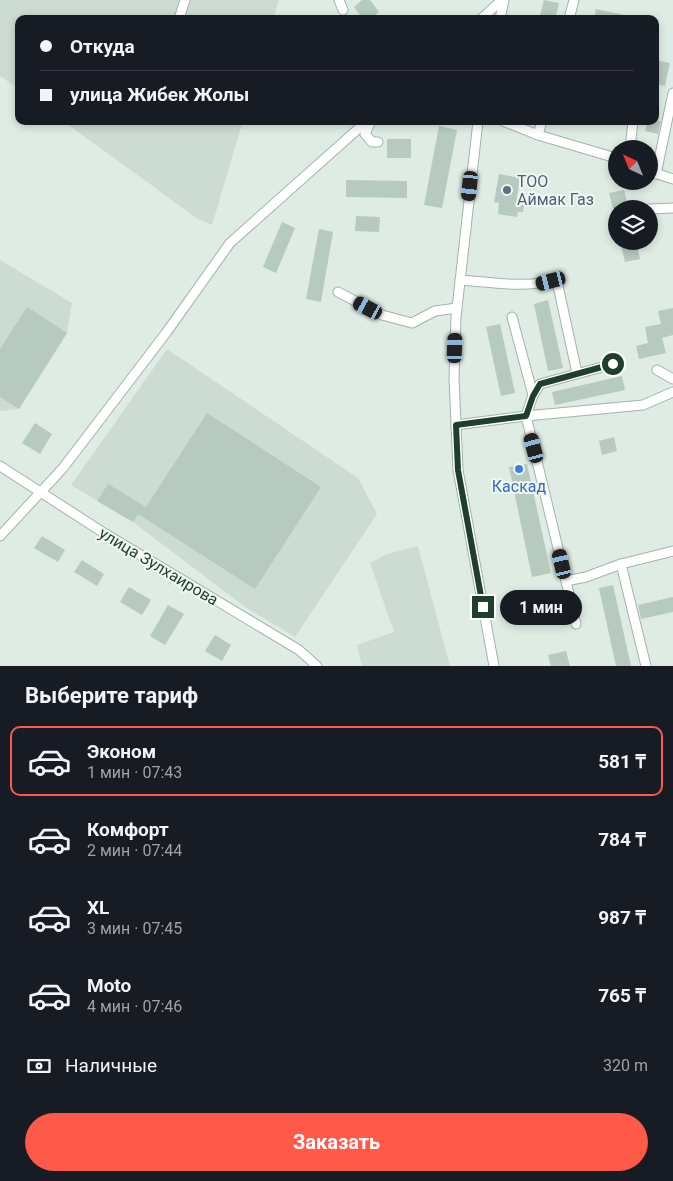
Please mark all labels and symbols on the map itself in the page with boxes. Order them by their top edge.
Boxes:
north arrow [608,140,658,190]
car [460,170,479,202]
place label: ТОО Аймак Газ [517,172,594,209]
marker: ТОО Аймак Газ [501,184,513,196]
car [534,270,567,292]
car [351,294,384,322]
car [446,333,463,363]
route start [602,353,624,375]
car [522,432,545,464]
marker: Каскад [513,463,525,475]
place label: Каскад [492,477,547,496]
street label: улица Зулхаирова [96,523,222,610]
car [551,548,572,580]
callout: 1 мин [500,590,583,624]
route end [472,596,494,618]

